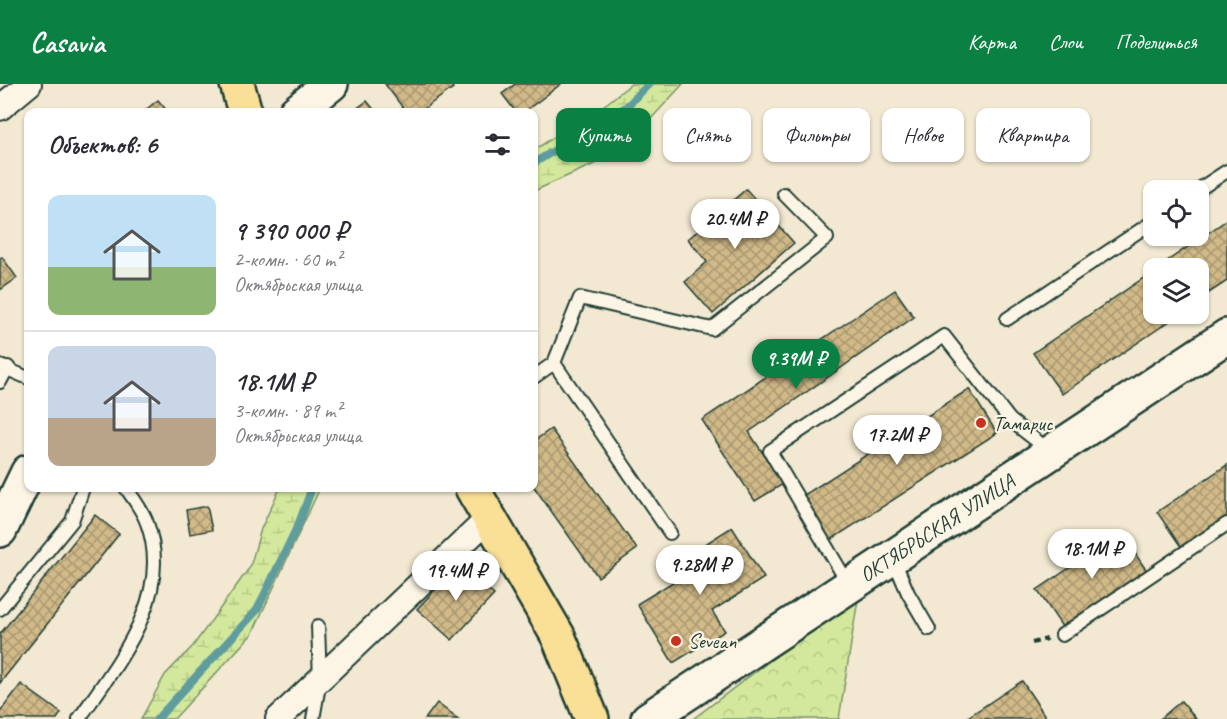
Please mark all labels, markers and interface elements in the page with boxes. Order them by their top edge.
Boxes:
text: Casavia [30,25,104,60]
text: Карта [968,29,1016,55]
text: Слои [1049,29,1083,55]
text: Поделиться [1116,29,1197,55]
chip: Купить [556,108,651,162]
chip: Снять [663,108,751,162]
chip: Фильтры [763,108,870,162]
chip: Новое [882,108,964,162]
chip: Квартира [976,108,1090,162]
text: Объектов: 6 [48,128,157,161]
icon: filters [481,128,514,161]
map controls [1143,180,1209,324]
button: locate [1143,180,1209,246]
pin: 20.4M ₽ [680,199,790,250]
text: 20.4M ₽ [705,206,765,231]
text: 9 390 000 ₽ [234,214,348,247]
icon: home [96,219,168,291]
text: 2-комн. · 60 m² [234,247,342,272]
button: layers [1143,258,1209,324]
text: Октябрьская улица [234,272,362,297]
pin: 9.39M ₽ [741,339,851,390]
text: 9.39M ₽ [766,346,826,371]
text: 18.1M ₽ [234,365,313,398]
icon: home [96,370,168,442]
text: 3-комн. · 89 m² [234,398,342,423]
place label: Тамарис [993,410,1054,436]
pin: 17.2M ₽ [842,415,952,466]
marker: Тамарис [974,416,988,430]
text: 17.2M ₽ [867,422,927,447]
text: Октябрьская улица [234,423,362,448]
street label: ОКТЯБРЬСКАЯ УЛИЦА [855,467,1020,588]
pin: 18.1M ₽ [1037,529,1147,580]
text: 18.1M ₽ [1062,536,1122,561]
pin: 9.28M ₽ [645,545,755,596]
pin: 19.4M ₽ [401,551,511,602]
text: 9.28M ₽ [670,552,730,577]
text: 19.4M ₽ [426,558,486,583]
place label: Sevean [688,628,737,654]
marker: Sevean [669,634,683,648]

